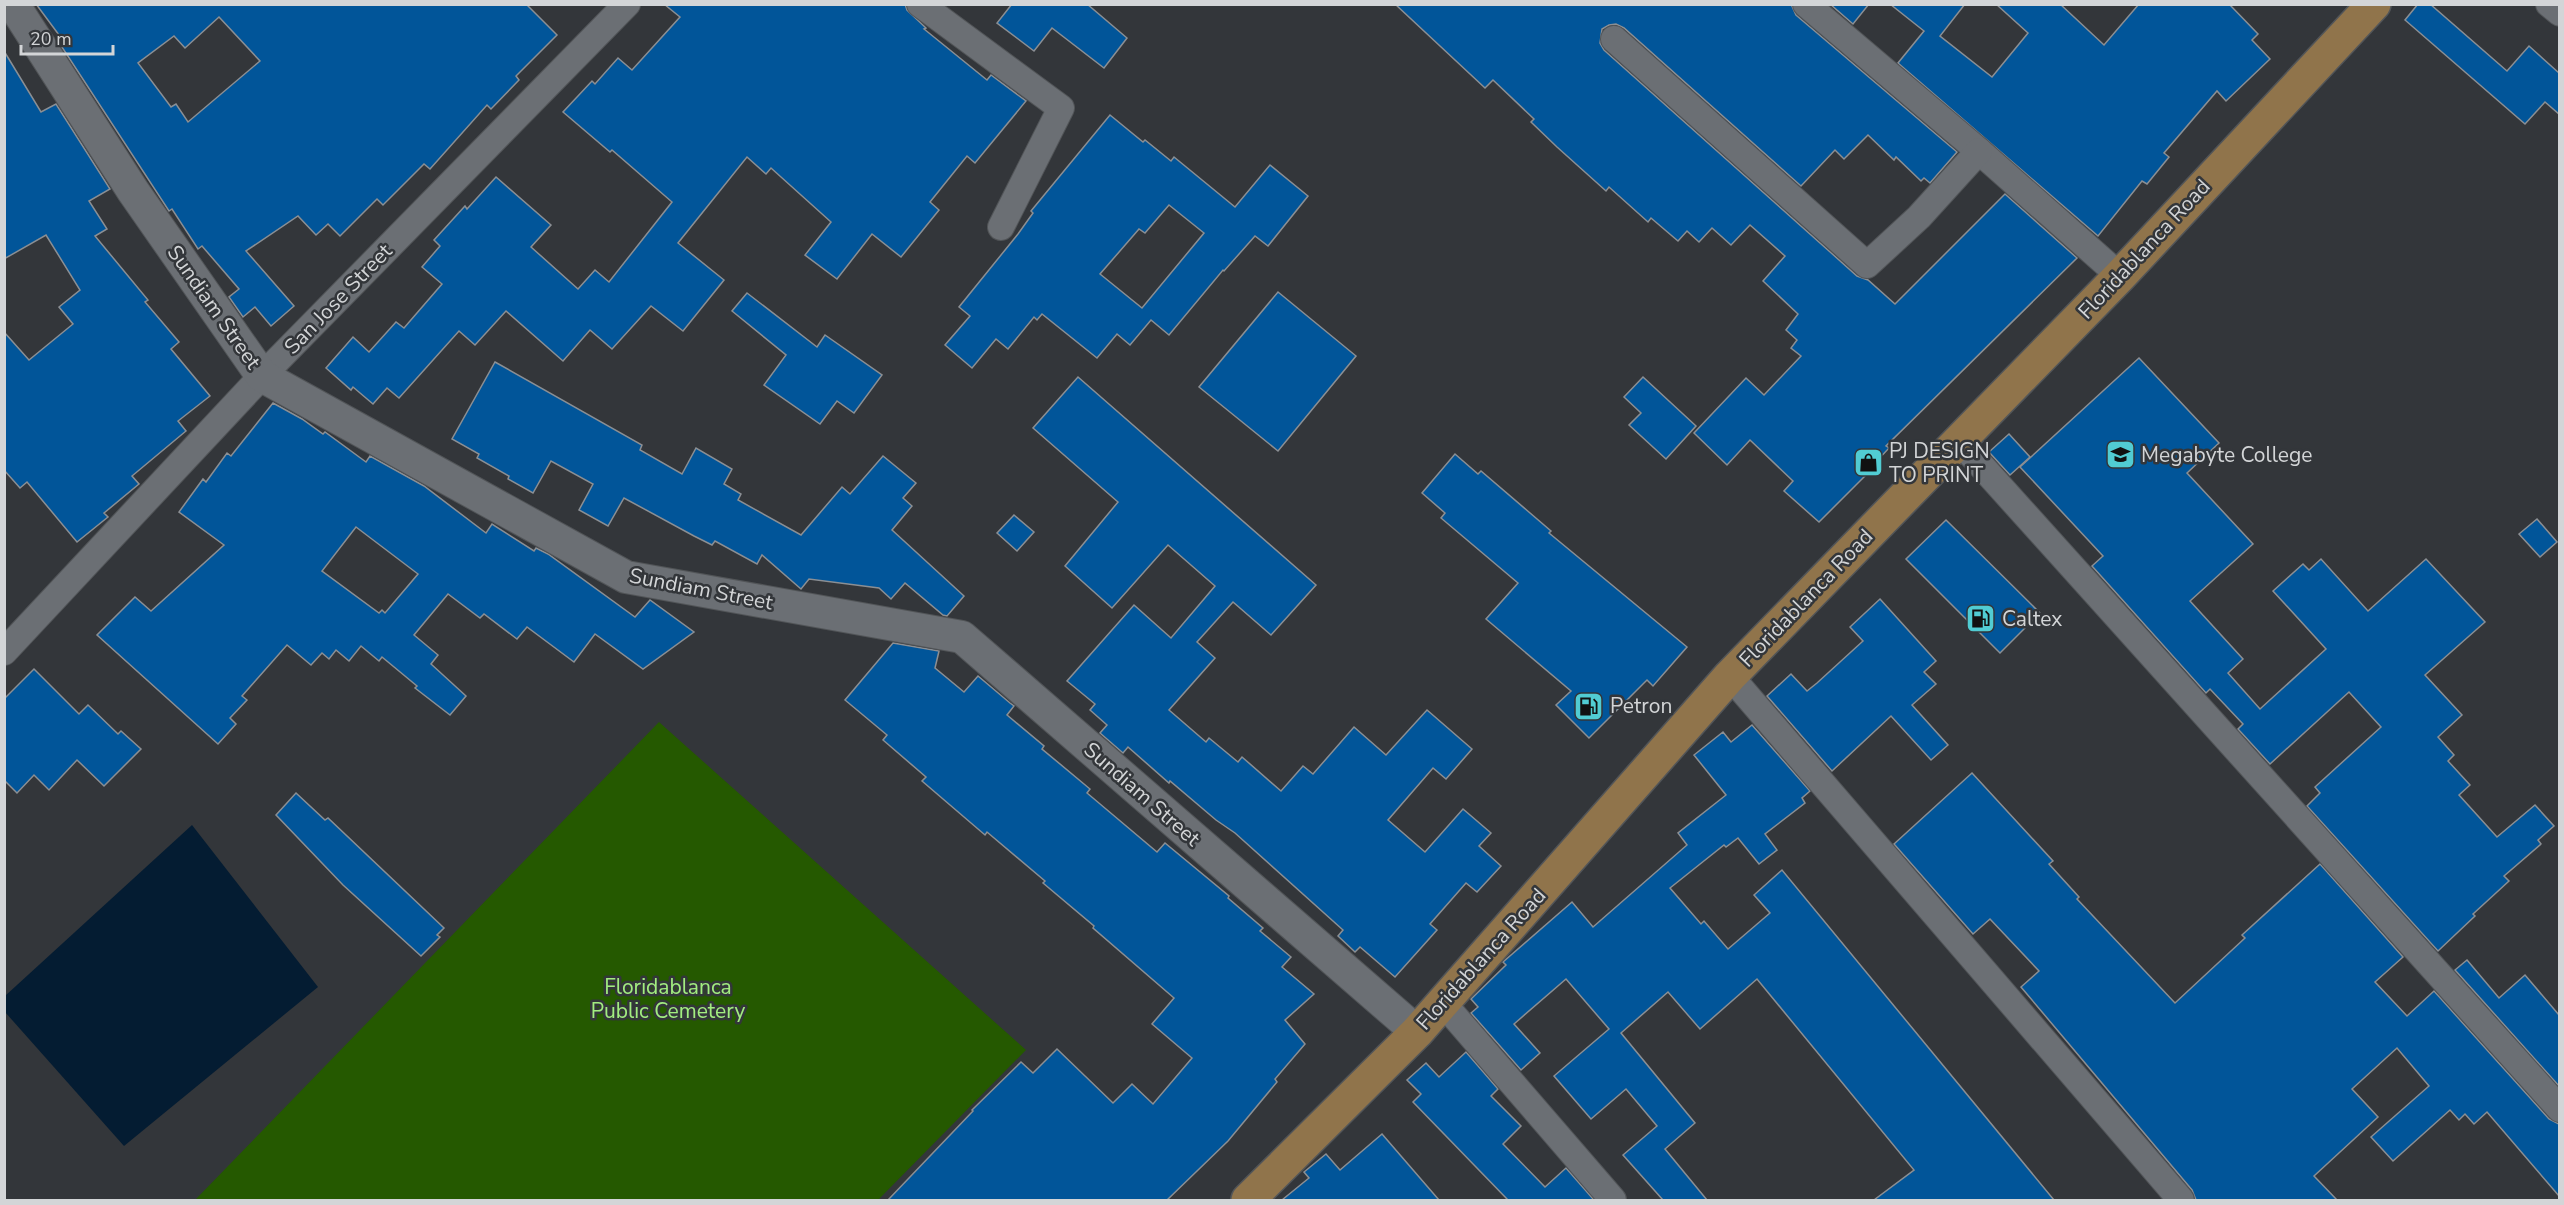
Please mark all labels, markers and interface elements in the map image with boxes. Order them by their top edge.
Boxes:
scale bar [21,18,112,56]
text: 20 m [30,27,72,51]
street label: Floridablanca Road [2072,173,2216,325]
street label: San Jose Street [278,237,398,360]
street label: Sundiam Street [161,239,268,375]
place label: PJ DESIGN TO PRINT [1889,437,1990,489]
school or university icon: Megabyte College [2104,439,2136,471]
place label: Megabyte College [2141,441,2313,469]
shop icon: PJ DESIGN TO PRINT [1852,447,1884,479]
street label: Floridablanca Road [1733,523,1879,673]
street label: Sundiam Street [627,561,776,617]
fuel station icon: Caltex [1965,603,1997,635]
place label: Caltex [2002,605,2062,633]
fuel station icon: Petron [1573,690,1605,722]
place label: Petron [1610,692,1672,720]
street label: Sundiam Street [1078,736,1207,853]
street label: Floridablanca Road [1410,882,1552,1036]
park label: Floridablanca Public Cemetery [591,973,745,1025]

